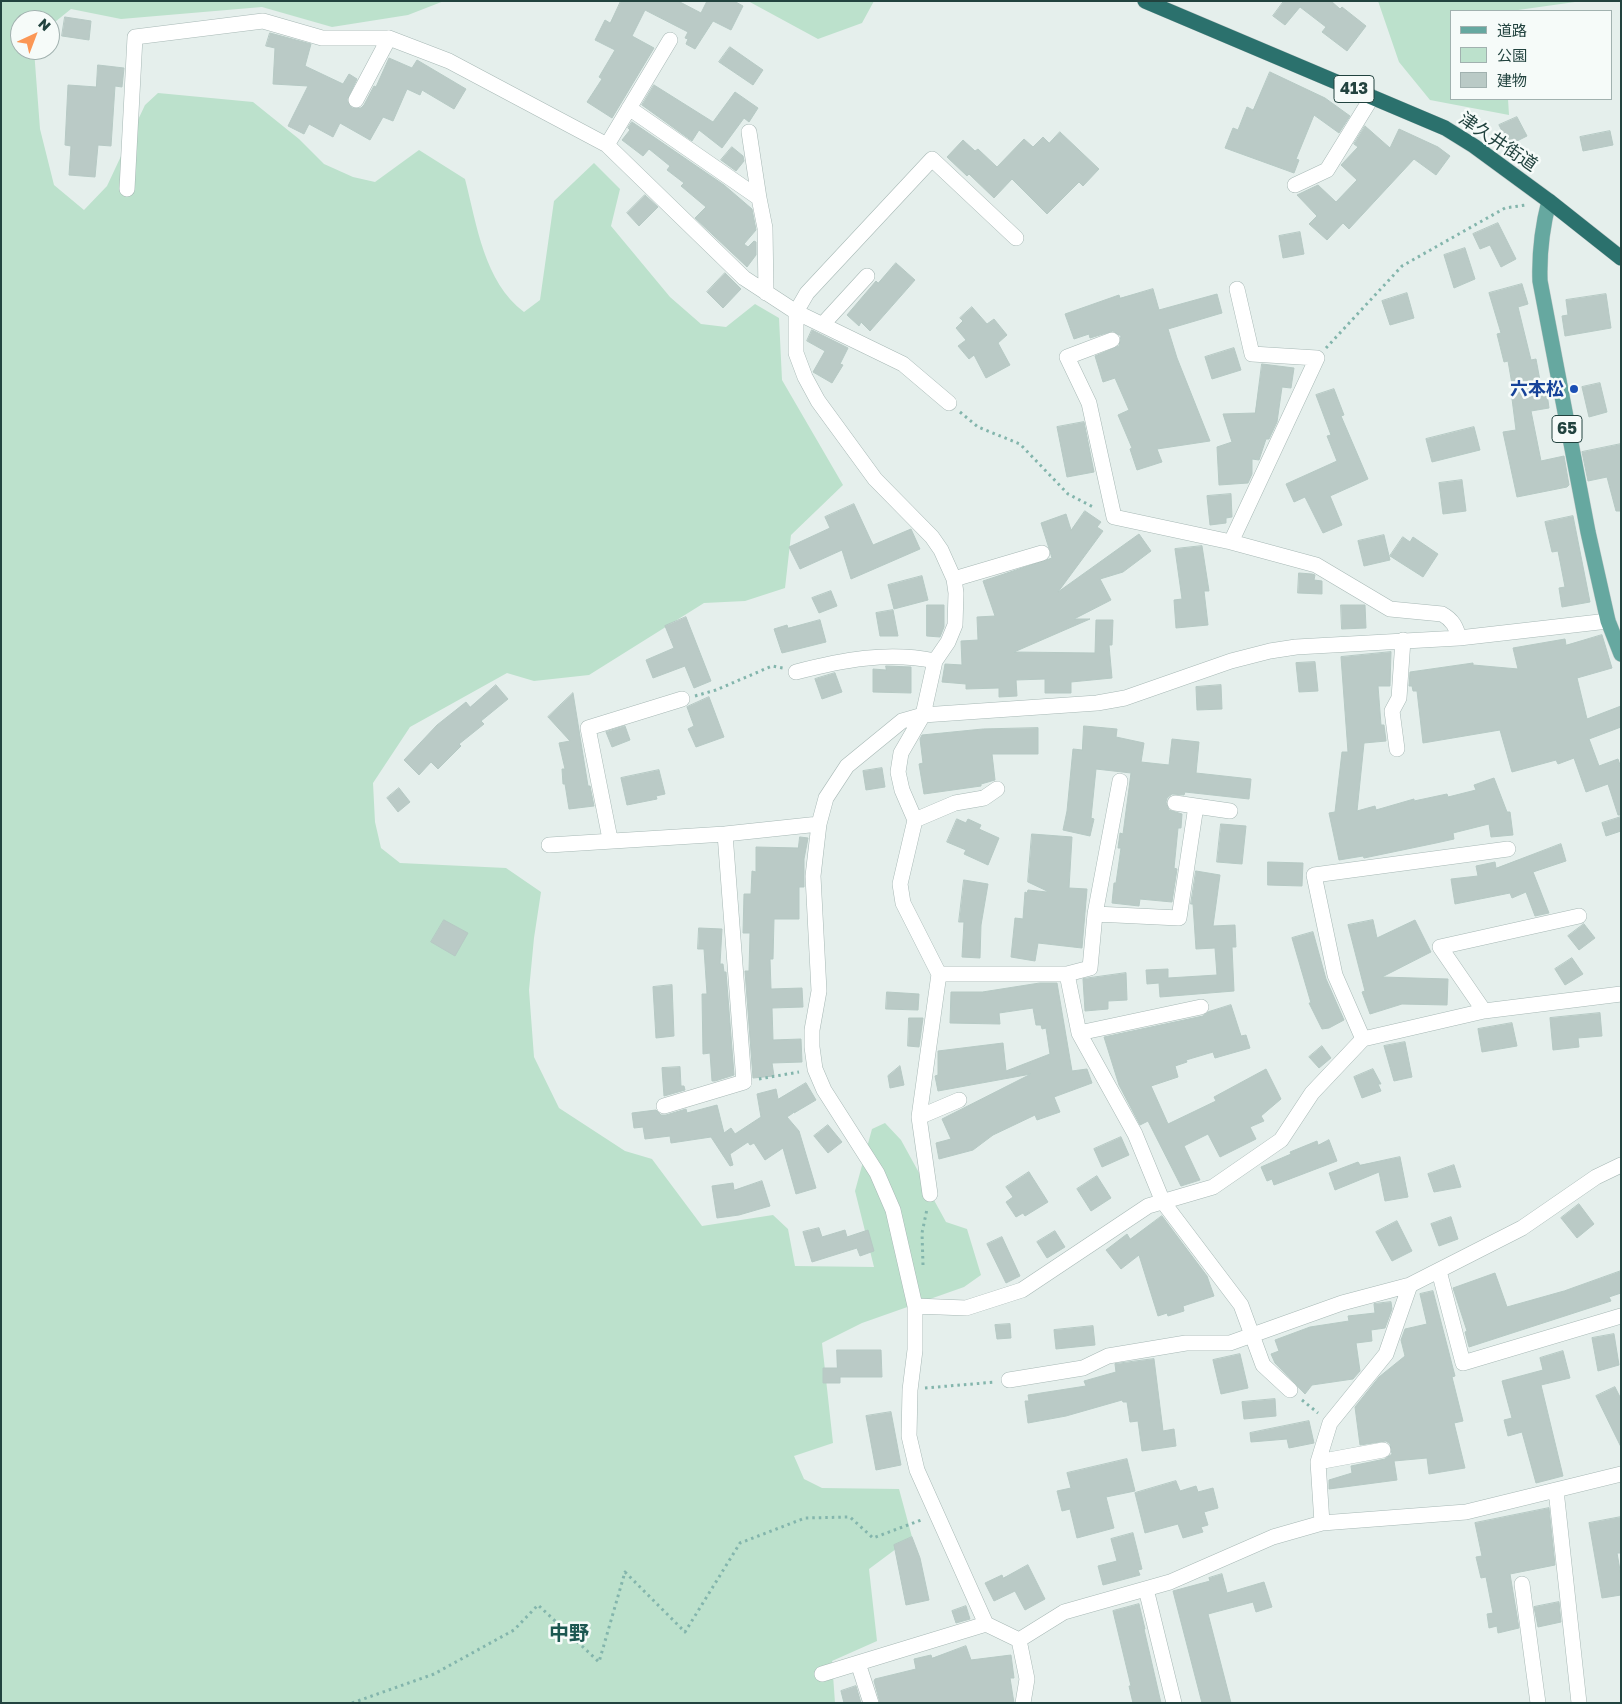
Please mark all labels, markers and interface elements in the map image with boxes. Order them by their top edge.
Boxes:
north arrow [10,10,60,60]
legend [1450,10,1612,100]
text: N [35,15,55,34]
text: 道路 [1497,21,1527,39]
text: 公園 [1497,46,1527,64]
text: 建物 [1497,71,1527,89]
road number: 413 [1334,76,1374,102]
street label: 津久井街道 [1455,108,1541,176]
place label: 六本松 [1510,378,1564,400]
marker: 六本松 [1568,383,1580,395]
road number: 65 [1552,416,1582,442]
district label: 中野 [549,1622,589,1646]

